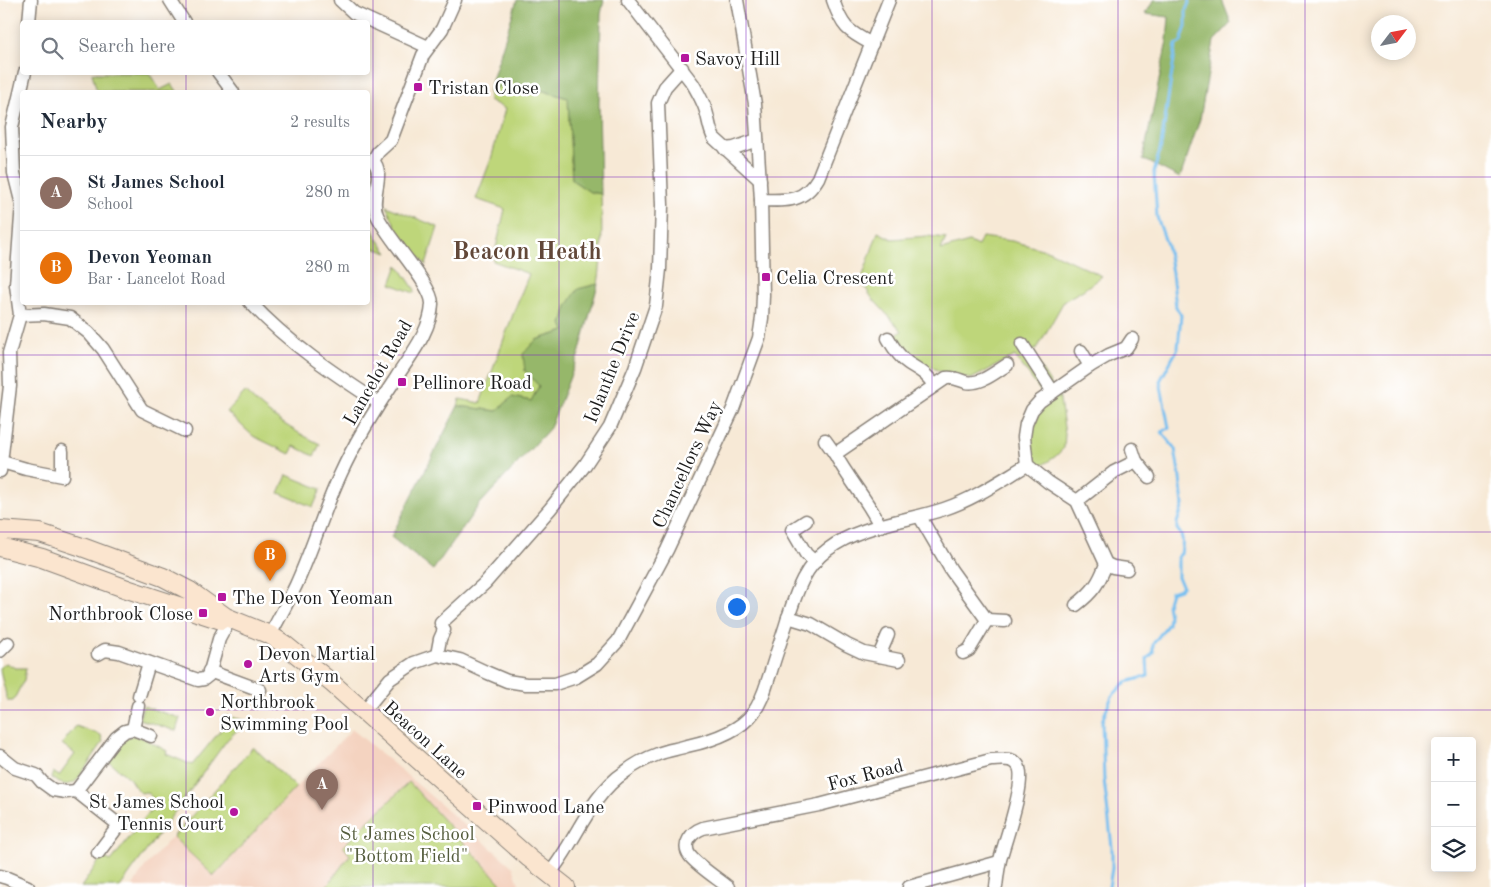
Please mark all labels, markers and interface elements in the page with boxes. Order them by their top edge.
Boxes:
north arrow [1371,15,1416,60]
search box [20,20,370,75]
icon: search [38,34,66,62]
text: Search here [78,38,175,57]
place label: Savoy Hill [695,51,780,70]
marker: Savoy Hill [679,52,691,64]
place label: Tristan Close [428,80,539,99]
marker: Tristan Close [412,81,424,93]
text: Nearby [40,112,108,133]
text: 2 results [290,115,350,131]
text: St James School [87,174,225,193]
text: A [50,185,62,201]
text: 280 m [305,185,350,201]
text: School [87,197,133,213]
district label: Beacon Heath [452,241,602,265]
text: Devon Yeoman [87,249,212,268]
text: B [50,260,62,276]
text: 280 m [305,260,350,276]
place label: Celia Crescent [776,270,894,289]
marker: Celia Crescent [760,271,772,283]
text: Bar · Lancelot Road [87,272,226,288]
street label: Iolanthe Drive [582,310,644,426]
street label: Lancelot Road [341,317,417,429]
place label: Pellinore Road [412,375,532,394]
marker: Pellinore Road [396,376,408,388]
street label: Chancellors Way [650,398,726,532]
pin: B [254,540,286,581]
place label: The Devon Yeoman [232,590,393,609]
marker: The Devon Yeoman [216,591,228,603]
your location [724,594,750,620]
place label: Northbrook Close [48,606,193,625]
marker: Northbrook Close [197,607,209,619]
place label: Devon Martial Arts Gym [258,646,375,687]
marker: Devon Martial Arts Gym [242,658,254,670]
place label: Northbrook Swimming Pool [220,694,349,735]
street label: Beacon Lane [379,698,470,783]
marker: Northbrook Swimming Pool [204,706,216,718]
map controls [1431,737,1476,872]
button: + [1431,737,1476,782]
street label: Fox Road [826,757,906,796]
pin: A [306,769,338,810]
button: − [1431,782,1476,827]
place label: St James School Tennis Court [89,794,224,835]
place label: Pinwood Lane [487,799,604,818]
marker: Pinwood Lane [471,800,483,812]
marker: St James School Tennis Court [228,806,240,818]
park label: St James School "Bottom Field" [339,826,475,867]
button: layers [1431,827,1476,872]

